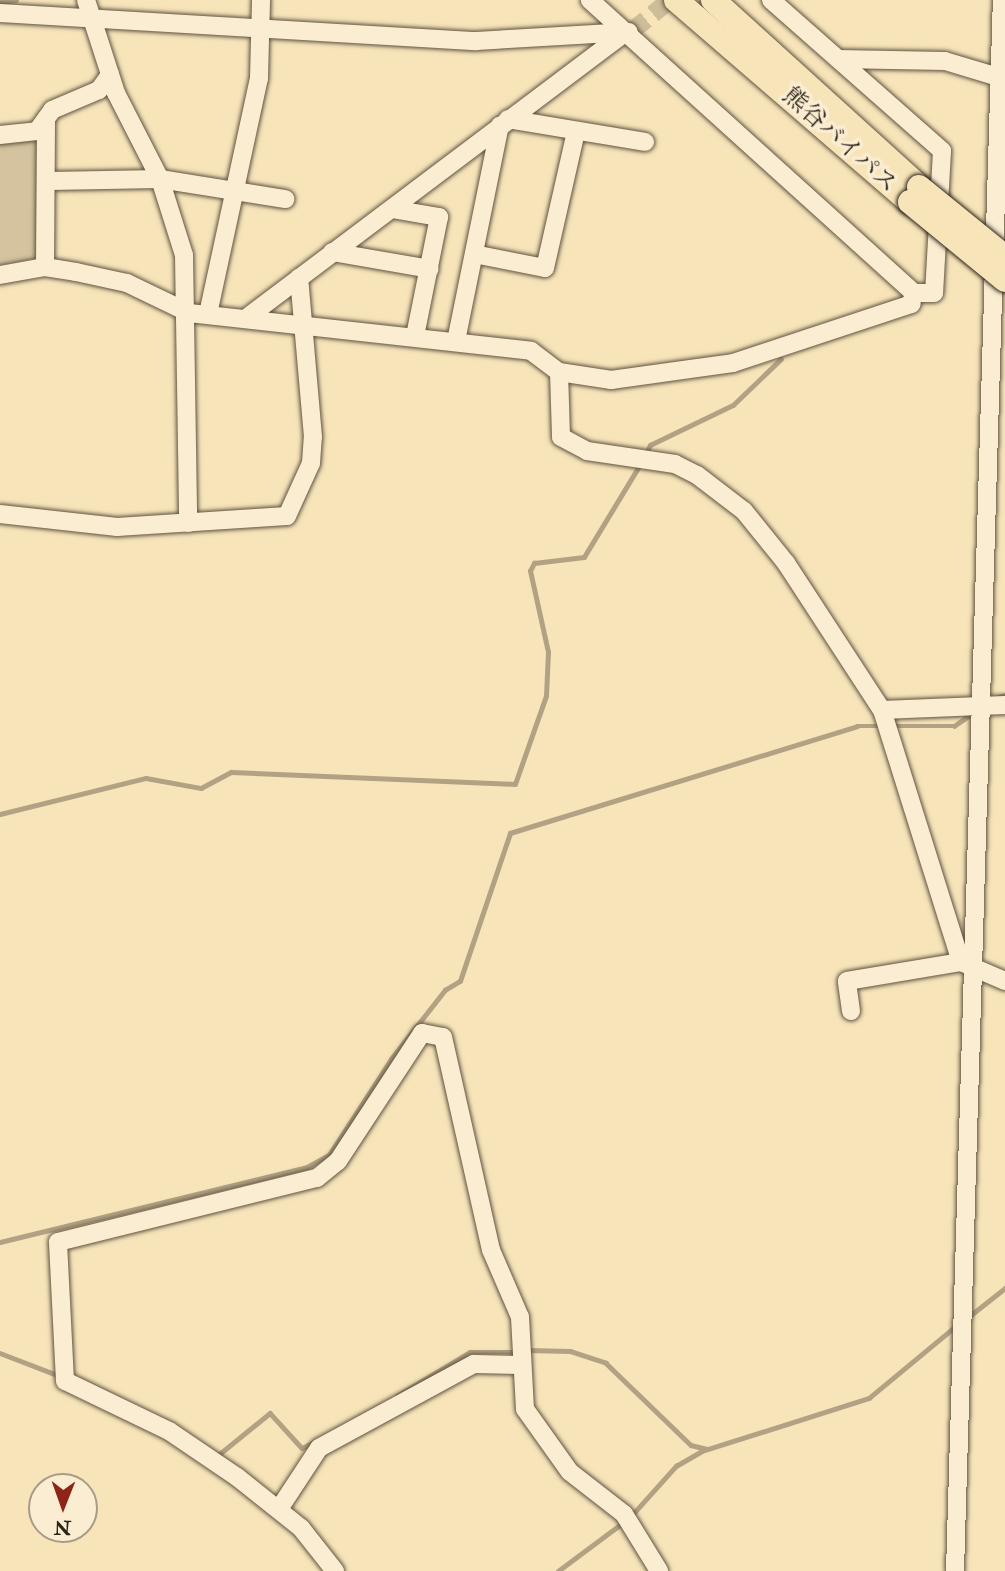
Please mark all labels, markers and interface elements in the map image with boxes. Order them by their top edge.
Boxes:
street label: 熊谷バイパス [777,81,903,199]
north arrow [28,1473,98,1543]
text: N [54,1515,71,1539]

